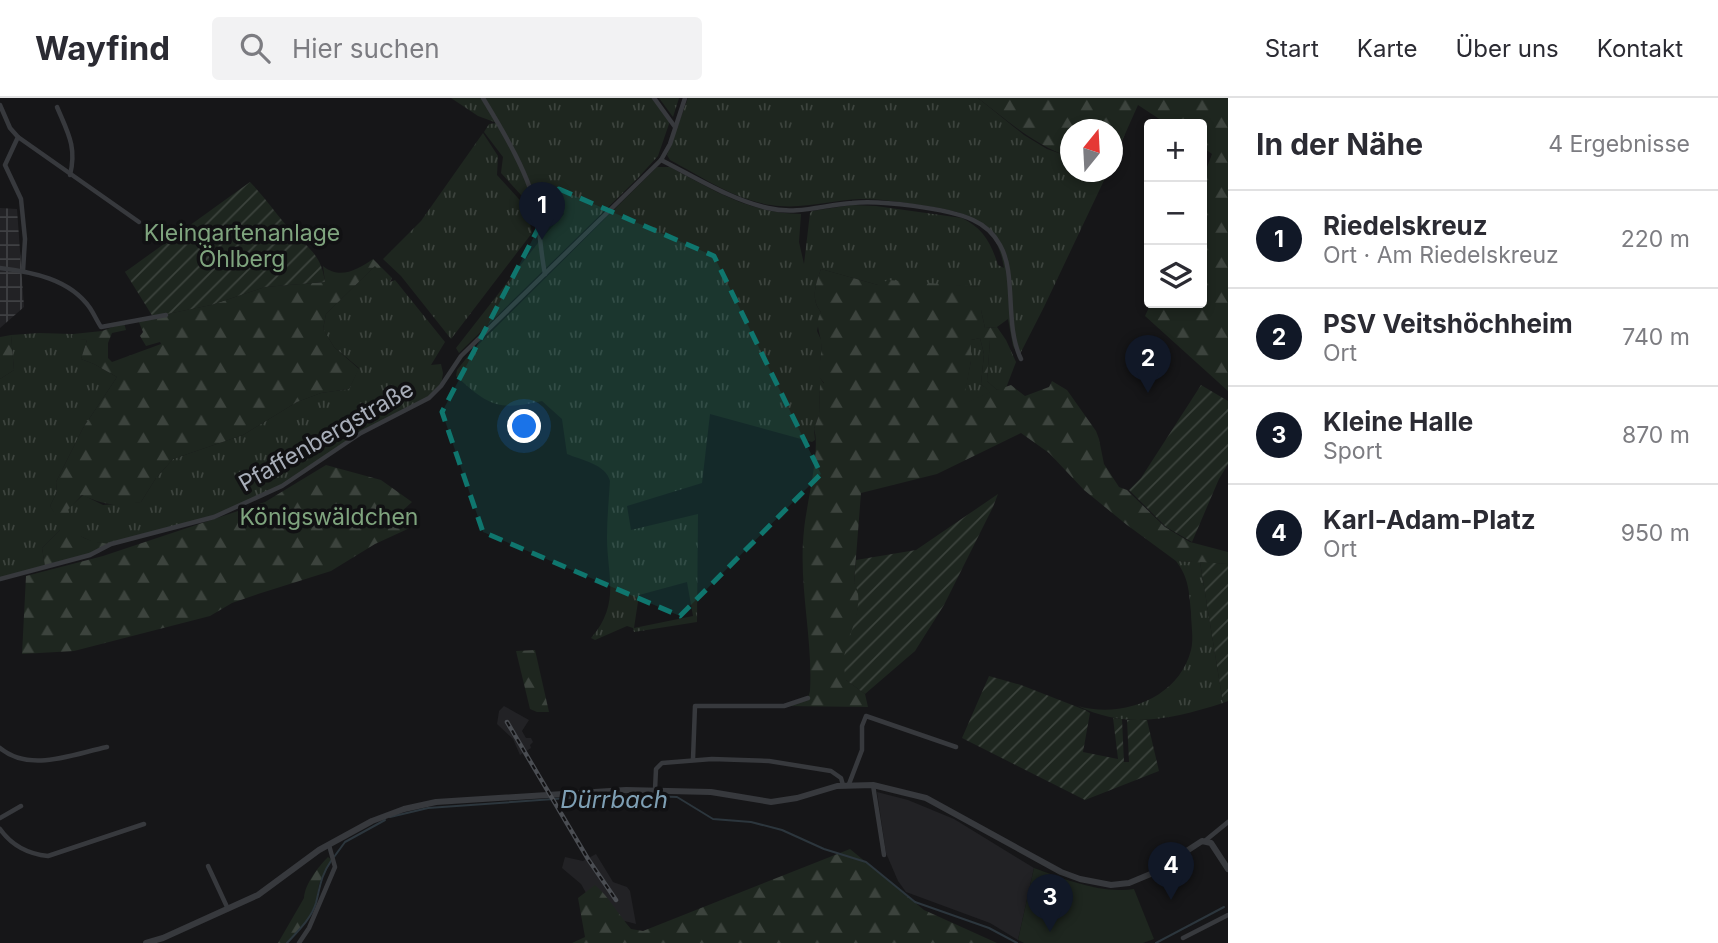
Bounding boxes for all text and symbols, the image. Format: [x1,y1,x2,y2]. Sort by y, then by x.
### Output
search box [212,17,702,80]
text: Wayfind [35,28,170,68]
icon: search [236,29,274,67]
text: Hier suchen [292,33,440,64]
text: Start [1265,34,1319,63]
text: Karte [1357,34,1417,63]
text: Über uns [1455,34,1559,63]
text: Kontakt [1597,34,1683,63]
north arrow [1060,119,1123,182]
map controls [1144,119,1207,308]
button: + [1144,119,1207,182]
text: In der Nähe [1256,126,1423,162]
text: 4 Ergebnisse [1548,130,1690,158]
pin: 1 [519,182,565,240]
button: − [1144,182,1207,245]
text: Riedelskreuz [1323,210,1488,241]
park label: Kleingartenanlage Öhlberg [144,219,340,273]
text: 1 [1274,225,1284,253]
text: 220 m [1621,225,1690,253]
text: Ort · Am Riedelskreuz [1323,241,1559,269]
button: layers [1144,245,1207,308]
text: PSV Veitshöchheim [1323,308,1573,339]
text: 2 [1272,323,1286,351]
text: 740 m [1622,323,1690,351]
pin: 2 [1125,335,1171,393]
text: Ort [1323,339,1357,367]
street label: Pfaffenbergstraße [234,375,418,497]
text: Kleine Halle [1323,406,1473,437]
your location [507,409,541,443]
text: 3 [1272,421,1286,449]
text: 870 m [1622,421,1690,449]
text: Sport [1323,437,1382,465]
park label: Königswäldchen [240,503,418,531]
text: Karl-Adam-Platz [1323,504,1536,535]
text: 4 [1271,519,1287,547]
text: 950 m [1621,519,1690,547]
text: Ort [1323,535,1357,563]
water label: Dürrbach [560,785,668,814]
pin: 4 [1148,842,1194,900]
pin: 3 [1027,874,1073,932]

